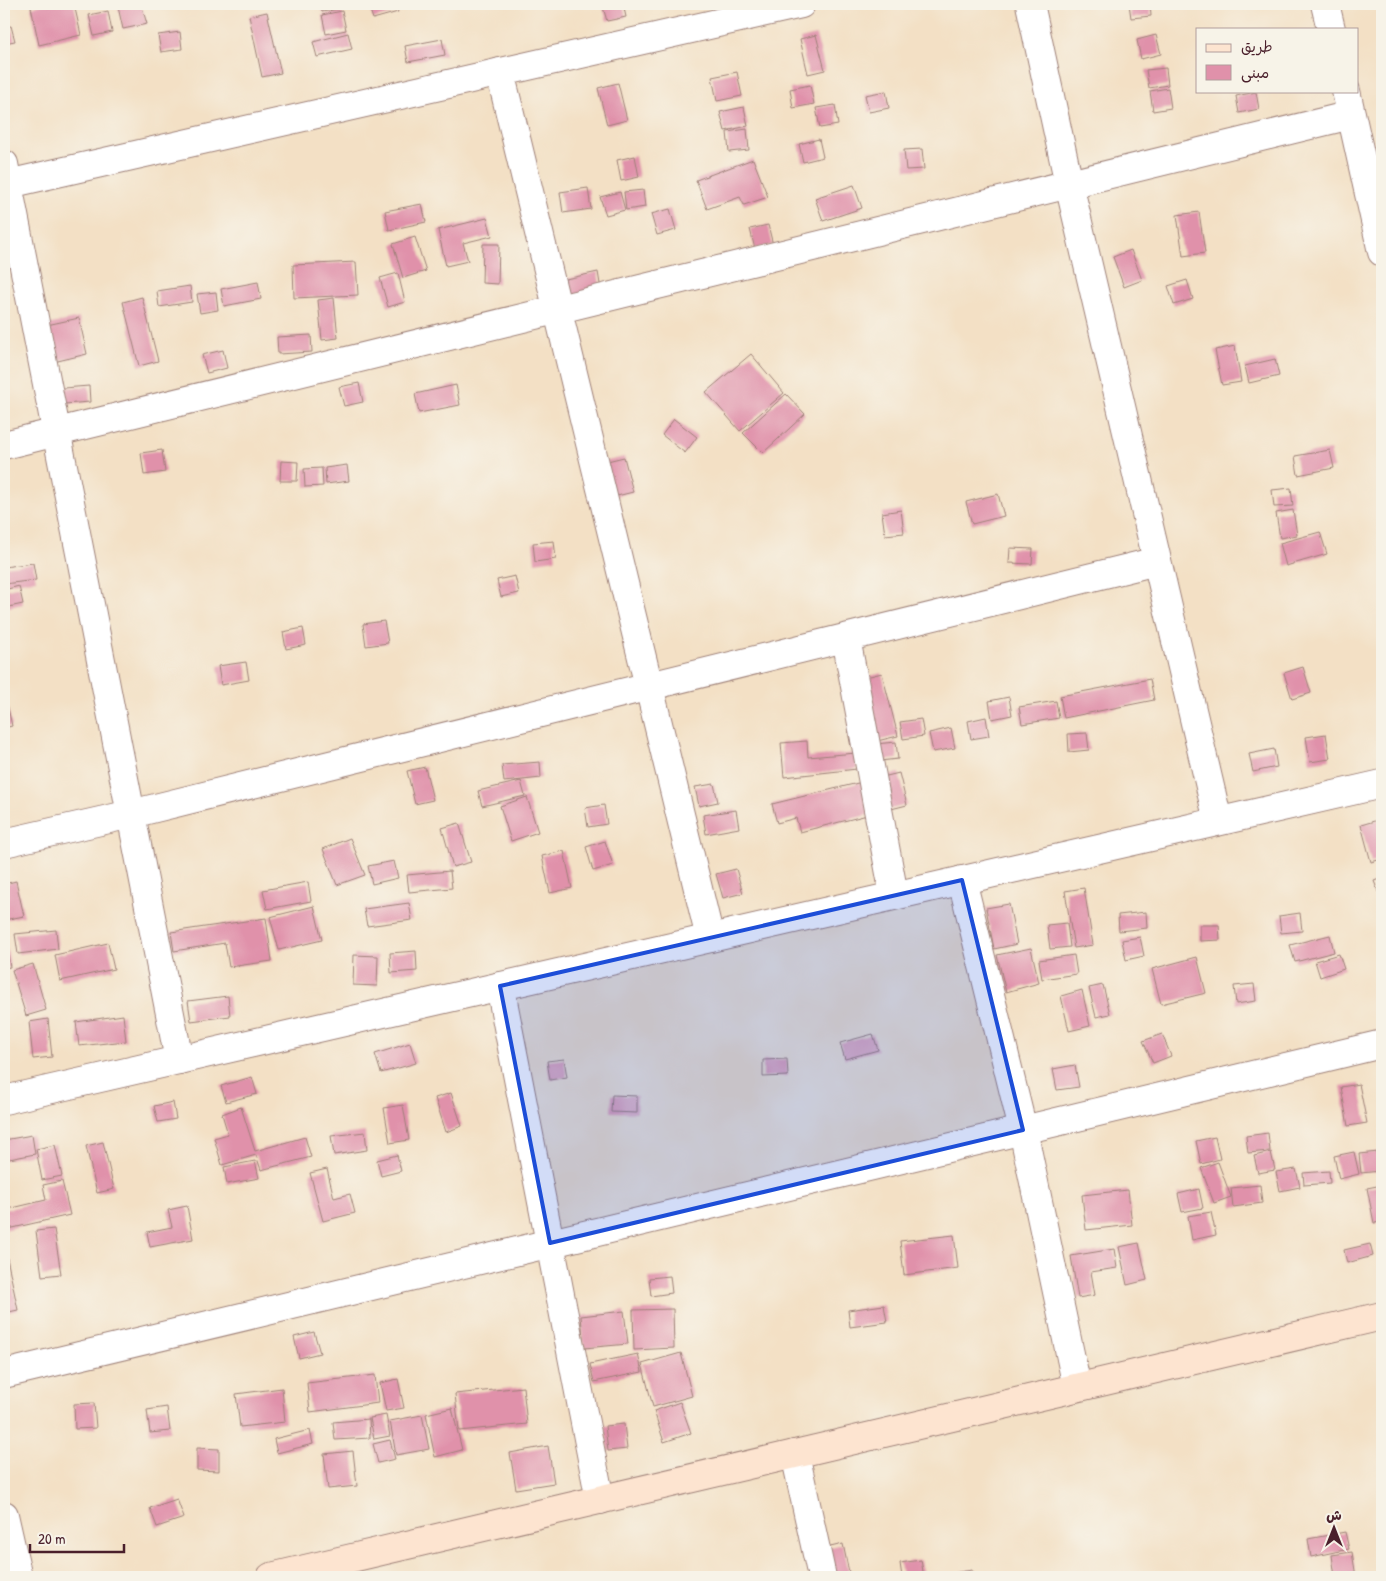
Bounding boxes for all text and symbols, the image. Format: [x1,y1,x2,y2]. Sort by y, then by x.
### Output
legend [1196,28,1358,92]
text: طريق [1241,36,1273,57]
text: مبنى [1241,62,1269,83]
north arrow [1308,1504,1358,1554]
text: ش [1326,1505,1342,1524]
scale bar [30,1521,124,1553]
text: 20 m [38,1528,65,1549]

